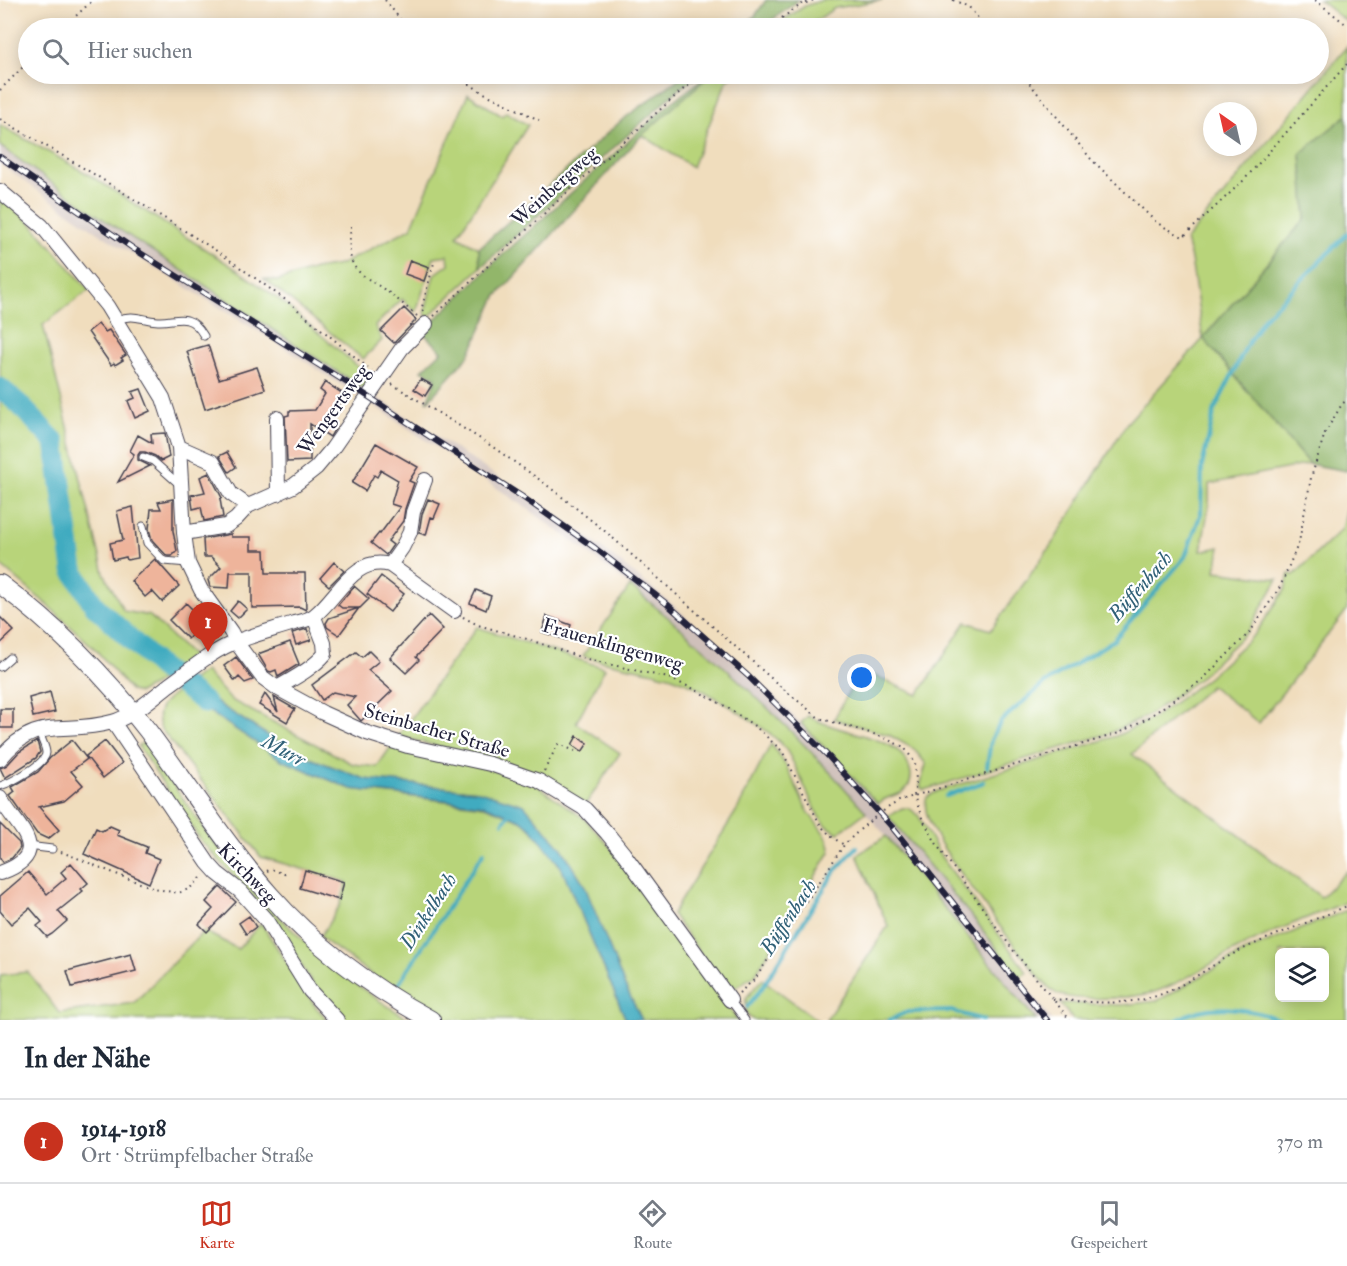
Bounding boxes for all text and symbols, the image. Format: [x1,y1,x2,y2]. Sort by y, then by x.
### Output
search box [18,18,1329,84]
icon: search [39,35,72,68]
text: Hier suchen [87,37,193,65]
north arrow [1203,102,1257,156]
street label: Weinbergweg [505,140,604,233]
street label: Wengertsweg [291,358,376,461]
water label: Büffenbach [1102,545,1178,628]
pin: 1 [188,602,228,652]
street label: Frauenklingenweg [539,612,687,677]
your location [847,663,876,692]
street label: Steinbacher Straße [361,698,513,763]
water label: Murr [255,727,311,774]
street label: Kirchweg [212,838,284,910]
water label: Dinkelbach [393,868,463,956]
water label: Büffenbach [753,874,823,961]
map controls [1275,948,1329,1002]
button: layers [1275,948,1329,1002]
text: In der Nähe [24,1043,150,1075]
text: 1914-1918 [81,1115,166,1143]
text: 1 [40,1129,47,1154]
text: 370 m [1276,1129,1323,1154]
text: Ort · Strümpfelbacher Straße [81,1143,313,1168]
tab: Karte [199,1197,235,1253]
tab: Route [633,1197,672,1253]
tab: Gespeichert [1071,1197,1148,1253]

